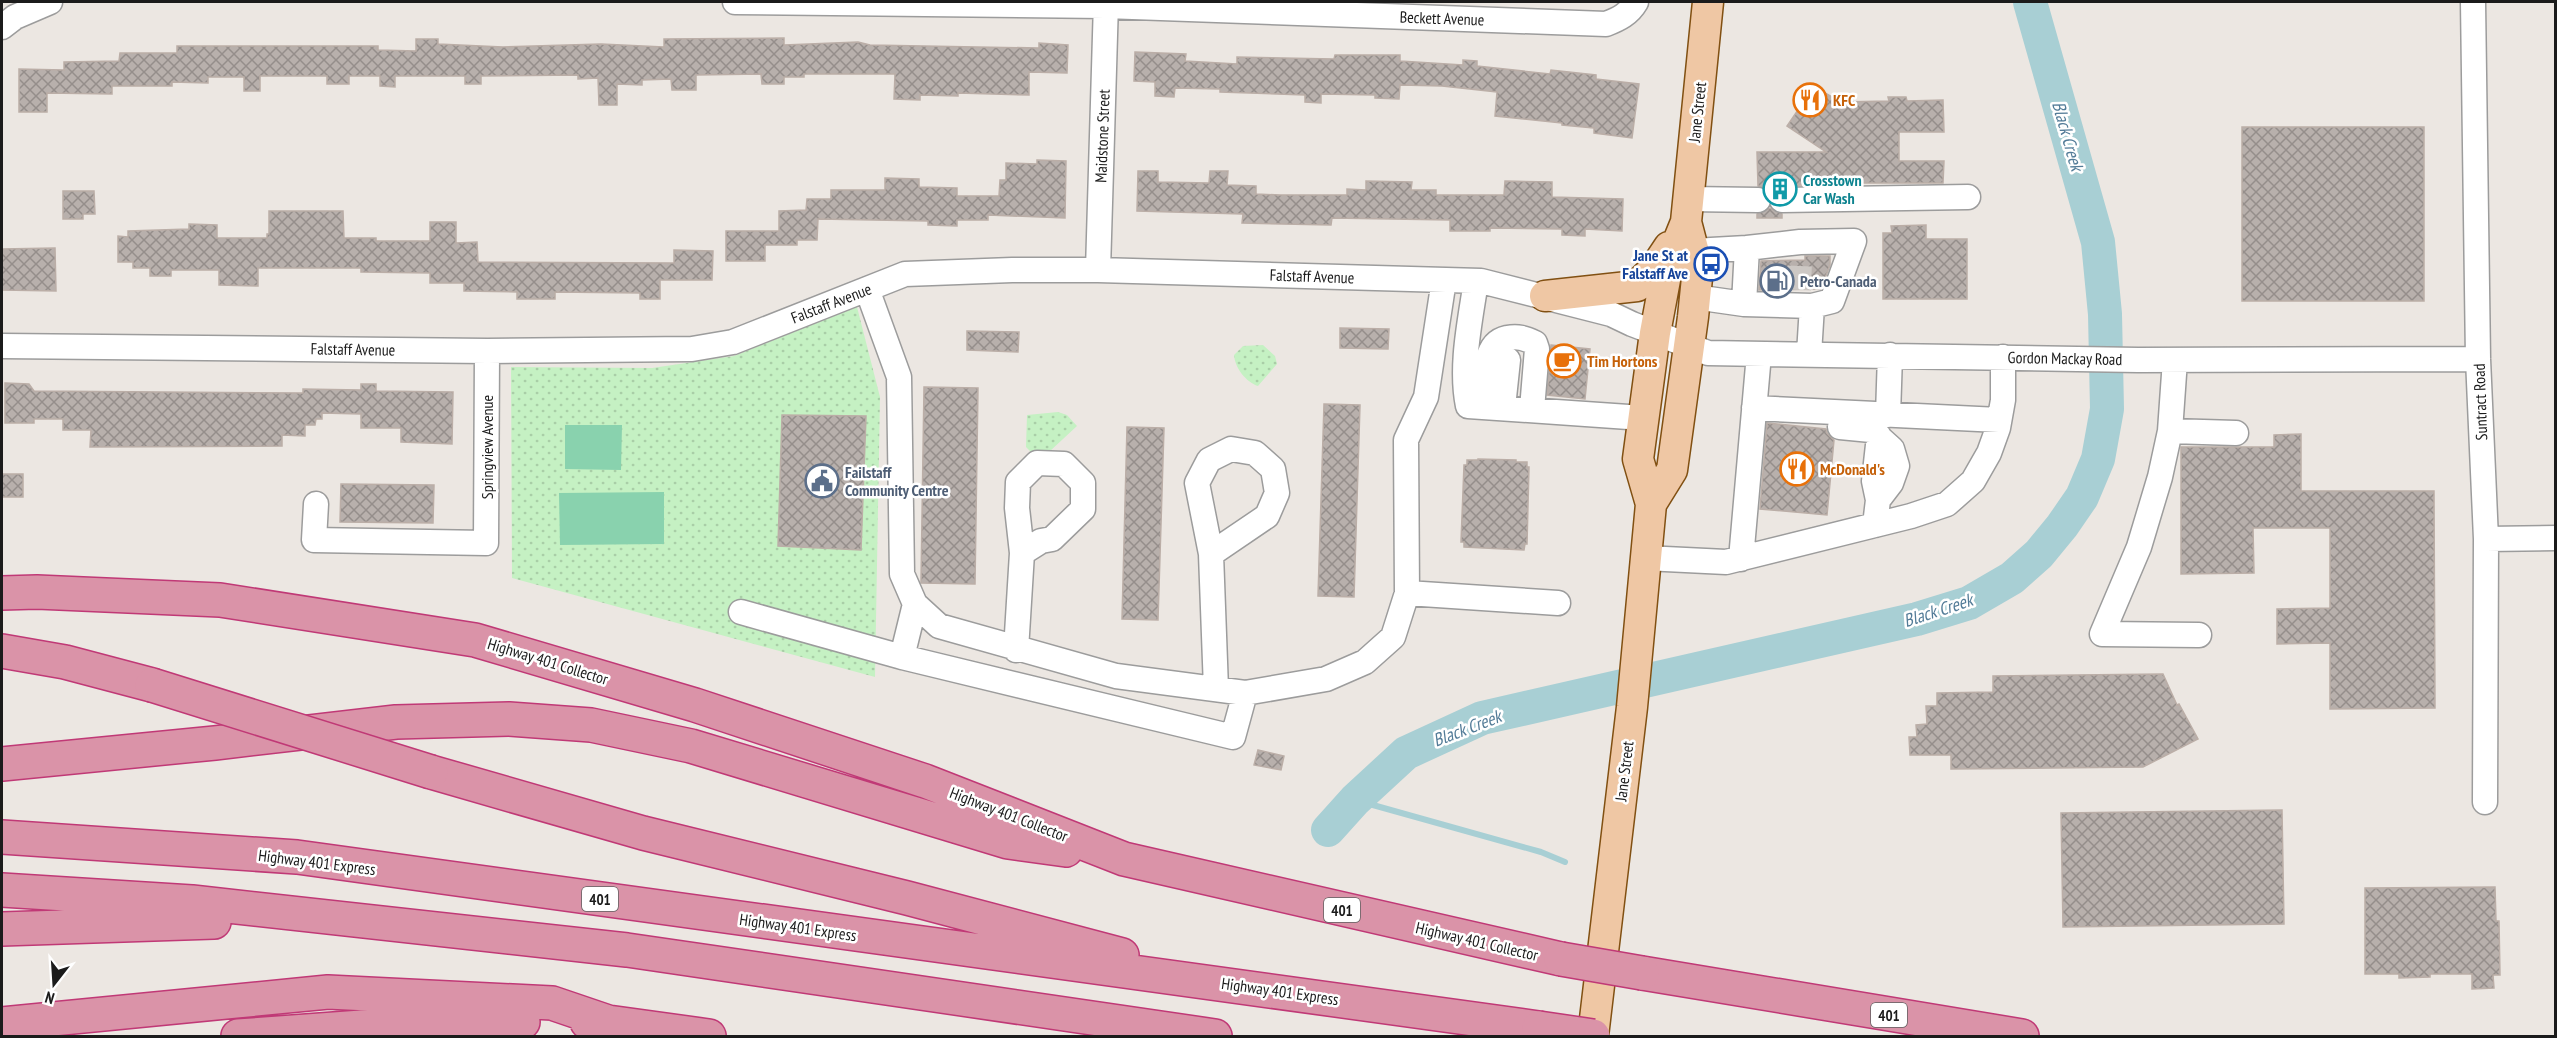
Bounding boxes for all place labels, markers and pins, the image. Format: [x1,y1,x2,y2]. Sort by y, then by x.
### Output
restaurant icon: KFC [1792,82,1828,118]
place label: KFC [1833,90,1856,110]
place label: Crosstown Car Wash [1803,170,1862,208]
building icon: Crosstown Car Wash [1762,171,1798,207]
place label: Jane St at Falstaff Ave [1622,245,1688,283]
bus stop icon: Jane St at Falstaff Ave [1693,246,1729,282]
fuel station icon: Petro-Canada [1759,263,1795,299]
place label: Petro-Canada [1800,271,1877,291]
cafe icon: Tim Hortons [1546,343,1582,379]
place label: Tim Hortons [1587,351,1658,371]
restaurant icon: McDonald's [1779,451,1815,487]
place label: McDonald's [1820,459,1885,479]
place label: Failstaff Community Centre [845,462,949,500]
public building icon: Failstaff Community Centre [804,463,840,499]

